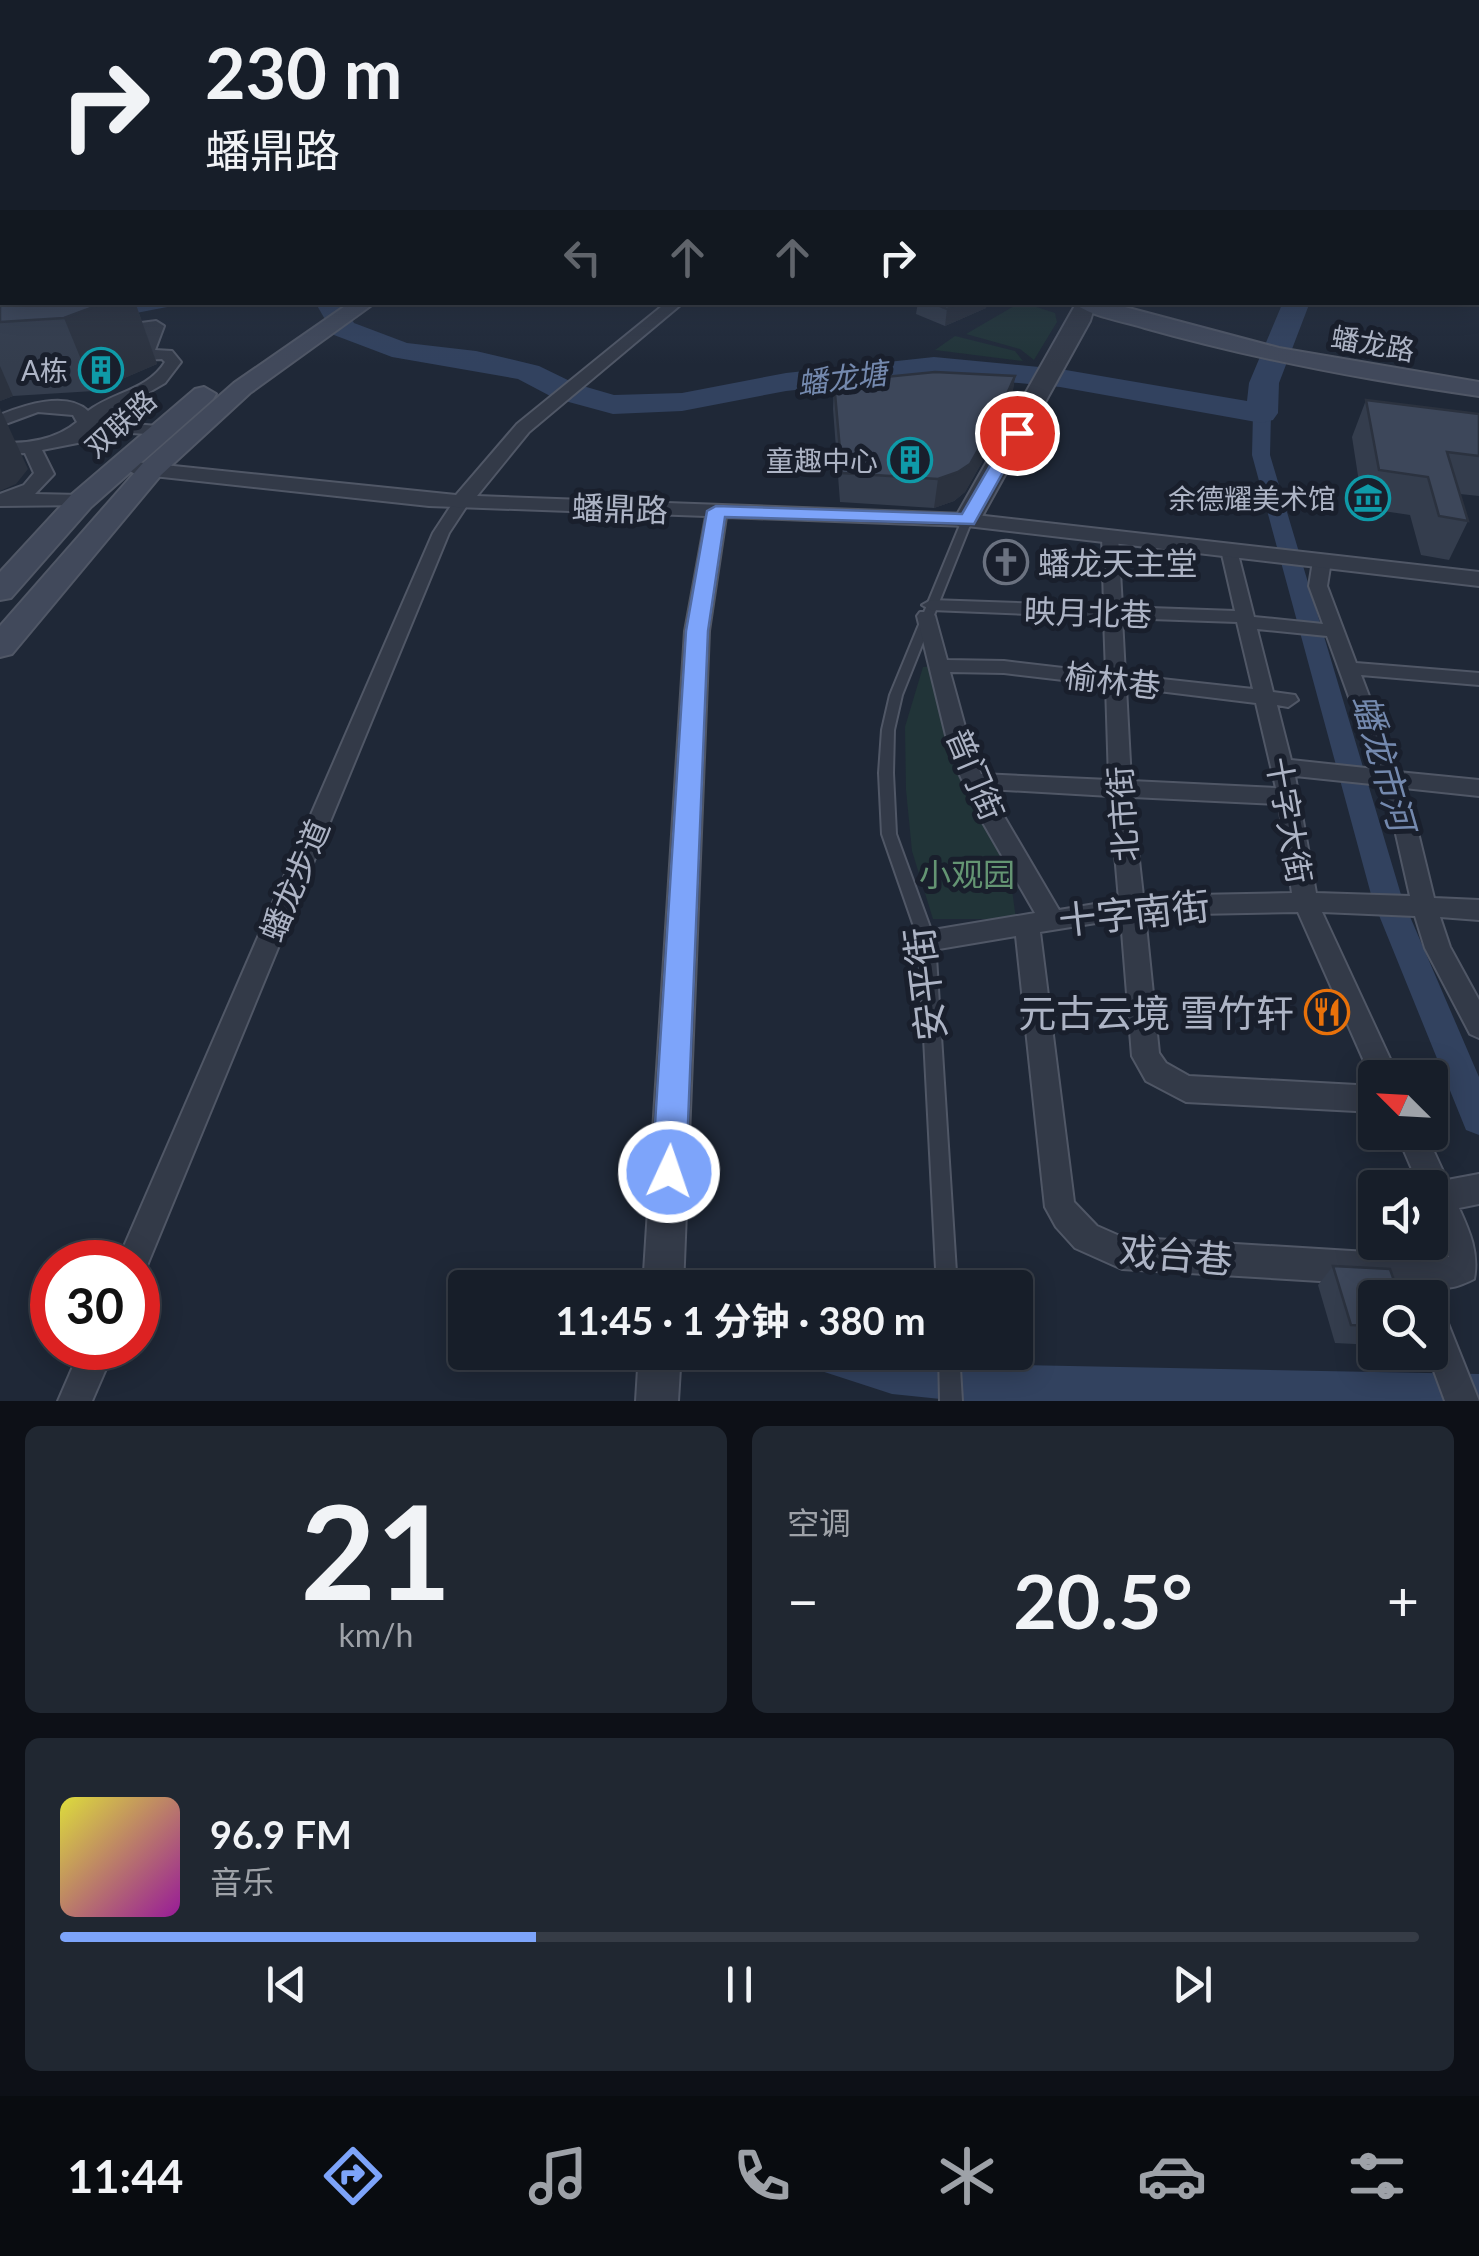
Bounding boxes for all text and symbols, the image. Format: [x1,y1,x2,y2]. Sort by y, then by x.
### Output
text: 230 m [205,30,402,114]
icon: right [40,40,170,170]
text: 蟠鼎路 [205,123,340,177]
icon: left [555,230,610,285]
icon: ahead [660,230,715,285]
icon: ahead [765,230,820,285]
icon: right [870,230,925,285]
street label: 蟠龙路 [1329,319,1417,367]
building icon: A栋 [78,347,124,393]
place label: A栋 [21,353,68,387]
water label: 蟠龙塘 [795,353,894,400]
street label: 双联路 [77,382,163,464]
pin [975,391,1060,476]
icon: arrive [990,406,1045,461]
building icon: 童趣中心 [887,437,933,483]
place label: 童趣中心 [766,443,878,477]
museum icon: 余德耀美术馆 [1345,475,1391,521]
place label: 余德耀美术馆 [1168,481,1336,515]
street label: 蟠鼎路 [571,487,669,529]
church icon: 蟠龙天主堂 [983,539,1029,585]
place label: 蟠龙天主堂 [1038,543,1198,582]
street label: 映月北巷 [1023,590,1153,634]
street label: 榆林巷 [1063,655,1163,705]
water label: 蟠龙市河 [1346,689,1426,841]
street label: 普门街 [939,722,1013,826]
street label: 十字大街 [1260,754,1320,886]
street label: 北市街 [1099,765,1145,863]
street label: 蟠龙步道 [251,813,337,947]
park label: 小观园 [919,854,1015,893]
street label: 十字南街 [1056,881,1212,943]
street label: 安平街 [894,925,954,1043]
place label: 元古云境 雪竹轩 [1018,989,1294,1035]
restaurant icon: 元古云境 雪竹轩 [1304,989,1350,1035]
north arrow [1358,1060,1448,1150]
map controls [1358,1060,1448,1370]
position arrow [617,1120,721,1224]
button: sound [1358,1170,1448,1260]
street label: 戏台巷 [1117,1226,1235,1282]
speed limit sign: 30 [30,1240,160,1370]
button: search [1358,1280,1448,1370]
text: 11:45 · 1 分钟 · 380 m [555,1297,926,1343]
text: 21 [301,1472,451,1628]
text: 空调 [787,1503,851,1542]
text: 20.5° [1013,1555,1193,1645]
text: − [787,1567,819,1633]
text: + [1387,1567,1419,1633]
text: km/h [339,1615,413,1654]
text: 96.9 FM [210,1811,352,1857]
text: 音乐 [210,1862,274,1901]
icon: previous [259,1957,314,2012]
icon: pause [712,1957,767,2012]
icon: next [1165,1957,1220,2012]
icon: directions [318,2141,388,2211]
icon: music [523,2141,593,2211]
icon: phone [727,2141,797,2211]
icon: climate [932,2141,1002,2211]
icon: car [1137,2141,1207,2211]
icon: filters [1342,2141,1412,2211]
text: 11:44 [67,2149,183,2203]

